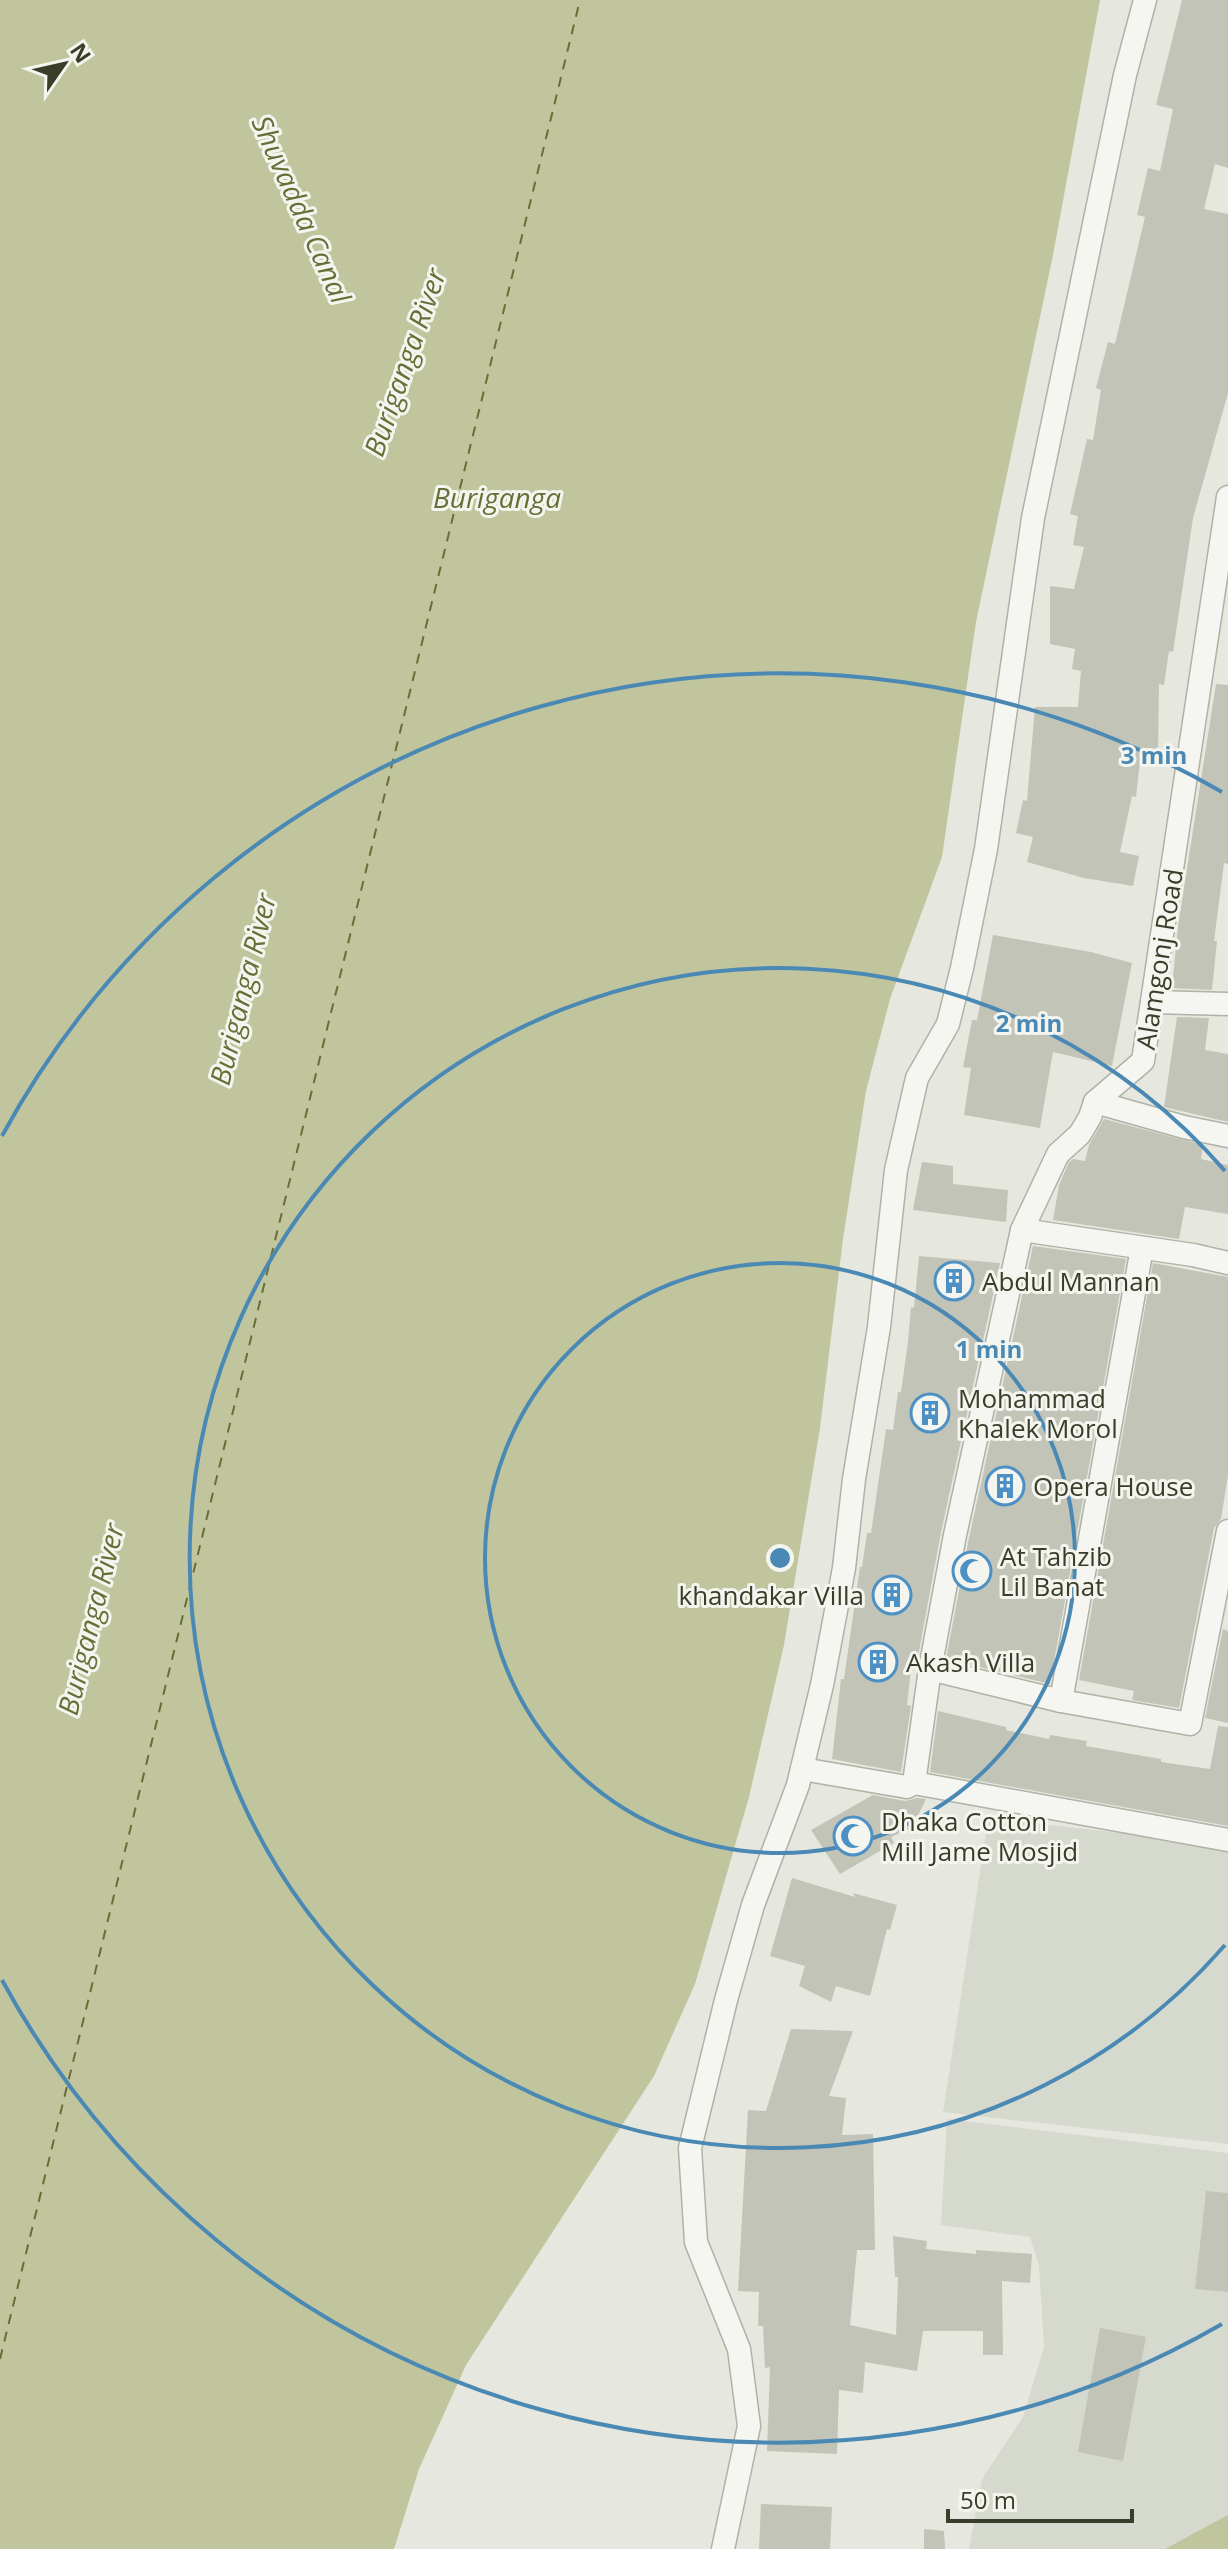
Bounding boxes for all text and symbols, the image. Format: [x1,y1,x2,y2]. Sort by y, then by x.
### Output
north arrow [24,24,104,104]
text: N [64,36,99,68]
water label: Shuvadda Canal [244,109,361,310]
water label: Buriganga River [354,262,454,461]
water label: Buriganga [433,478,561,516]
text: 3 min [1121,738,1187,771]
street label: Alamgonj Road [1127,866,1191,1052]
water label: Buriganga River [200,888,284,1089]
text: 2 min [996,1006,1062,1039]
building icon: Abdul Mannan [933,1260,975,1302]
place label: Abdul Mannan [982,1263,1160,1299]
text: 1 min [956,1332,1022,1365]
place label: Mohammad Khalek Morol [958,1380,1118,1446]
building icon: Mohammad Khalek Morol [909,1392,951,1434]
building icon: Opera House [984,1465,1026,1507]
place label: Opera House [1033,1468,1193,1504]
water label: Buriganga River [48,1518,132,1719]
place label: At Tahzib Lil Banat [1000,1538,1112,1604]
centre of rings [766,1544,794,1572]
mosque icon: At Tahzib Lil Banat [951,1550,993,1592]
building icon: khandakar Villa [871,1574,913,1616]
place label: khandakar Villa [679,1577,864,1613]
building icon: Akash Villa [857,1641,899,1683]
place label: Akash Villa [906,1644,1035,1680]
place label: Dhaka Cotton Mill Jame Mosjid [881,1803,1078,1869]
mosque icon: Dhaka Cotton Mill Jame Mosjid [832,1815,874,1857]
scale bar [948,2473,1132,2523]
text: 50 m [960,2483,1016,2516]

